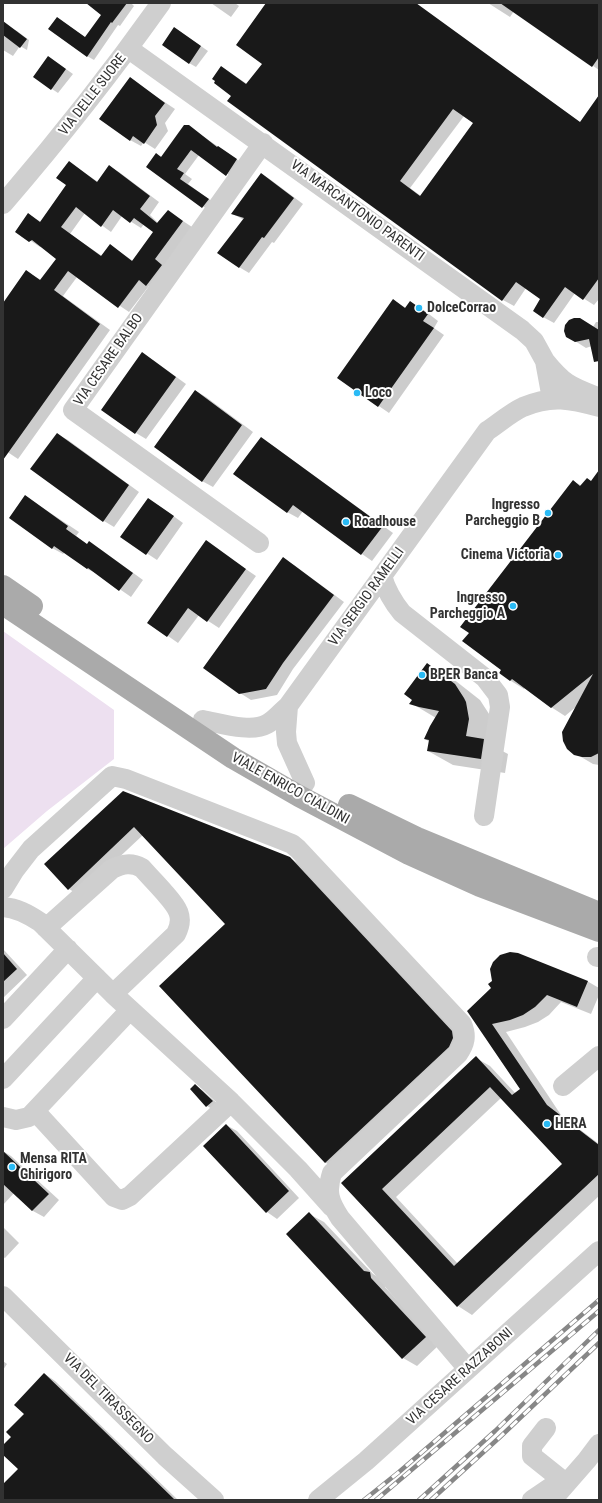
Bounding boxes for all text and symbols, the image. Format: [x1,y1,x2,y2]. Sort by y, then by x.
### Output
street label: VIA DELLE SUORE [56,51,130,139]
street label: VIA MARCANTONIO PARENTI [287,157,427,265]
place label: DolceCorrao [427,300,496,316]
marker: DolceCorrao [414,303,424,313]
street label: VIA CESARE BALBO [71,311,147,409]
place label: Loco [365,385,392,401]
marker: Loco [352,388,362,398]
place label: Ingresso Parcheggio B [465,497,540,530]
marker: Ingresso Parcheggio B [543,508,553,518]
place label: Roadhouse [354,514,416,530]
marker: Roadhouse [341,517,351,527]
street label: VIA SERGIO RAMELLI [326,544,408,650]
place label: Cinema Victoria [461,547,550,563]
marker: Cinema Victoria [553,550,563,560]
place label: Ingresso Parcheggio A [430,590,505,622]
marker: Ingresso Parcheggio A [508,601,518,611]
place label: BPER Banca [430,667,498,683]
marker: BPER Banca [417,670,427,680]
street label: VIALE ENRICO CIALDINI [228,750,352,828]
place label: HERA [555,1116,587,1132]
marker: HERA [542,1119,552,1129]
place label: Mensa RITA Ghirigoro [20,1151,87,1184]
marker: Mensa RITA Ghirigoro [7,1162,17,1172]
street label: VIA CESARE RAZZABONI [403,1325,517,1429]
street label: VIA DEL TIRASSEGNO [59,1350,157,1448]

